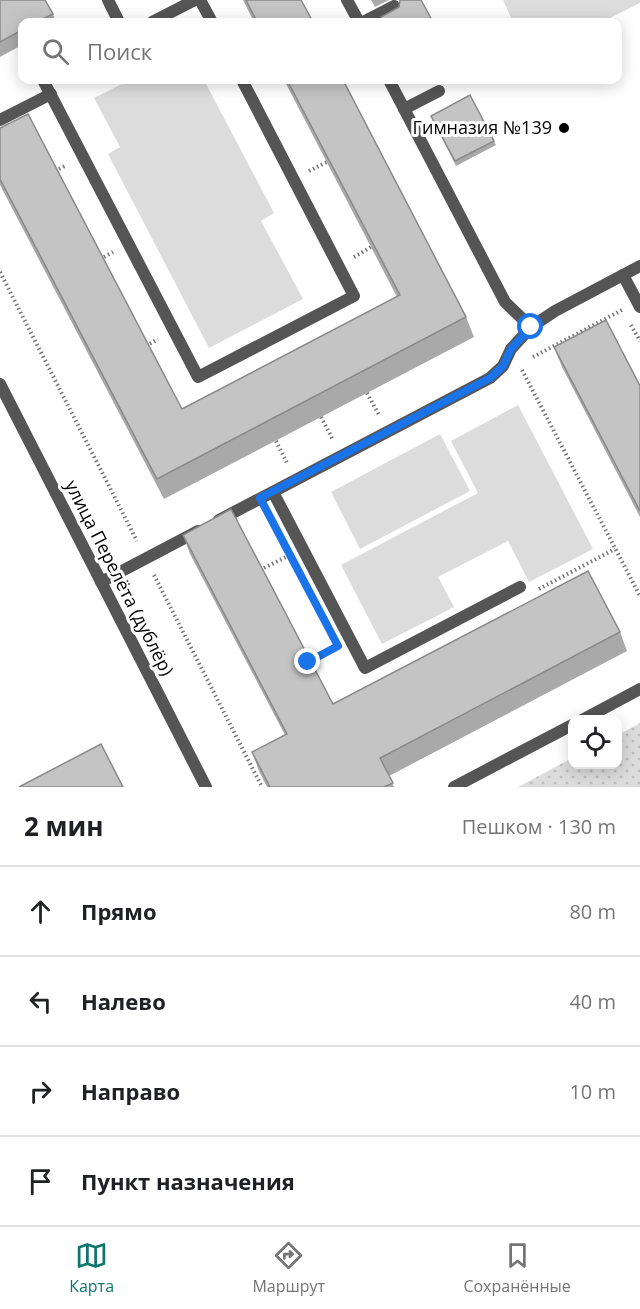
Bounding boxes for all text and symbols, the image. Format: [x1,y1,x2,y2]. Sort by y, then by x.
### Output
search box [18,18,622,84]
icon: search [39,35,72,68]
text: Поиск [87,36,152,66]
place label: Гимназия №139 [413,115,552,139]
marker: Гимназия №139 [557,121,571,135]
route start [517,313,543,339]
street label: улица Перелёта (дублёр) [60,476,180,680]
route end [294,648,320,674]
map controls [568,715,622,769]
button: locate [568,715,622,769]
text: 2 мин [24,808,104,844]
text: Пешком · 130 m [462,813,616,840]
icon: ahead [24,895,57,928]
text: Прямо [81,896,157,926]
text: 80 m [569,898,616,925]
icon: left [24,985,57,1018]
text: Налево [81,986,166,1016]
text: 40 m [569,988,616,1015]
icon: right [24,1075,57,1108]
text: Направо [81,1076,180,1106]
text: 10 m [569,1078,616,1105]
icon: arrive [24,1165,57,1198]
text: Пункт назначения [81,1166,295,1196]
tab: Карта [69,1239,114,1297]
tab: Маршрут [252,1239,325,1297]
tab: Сохранённые [463,1239,571,1297]

